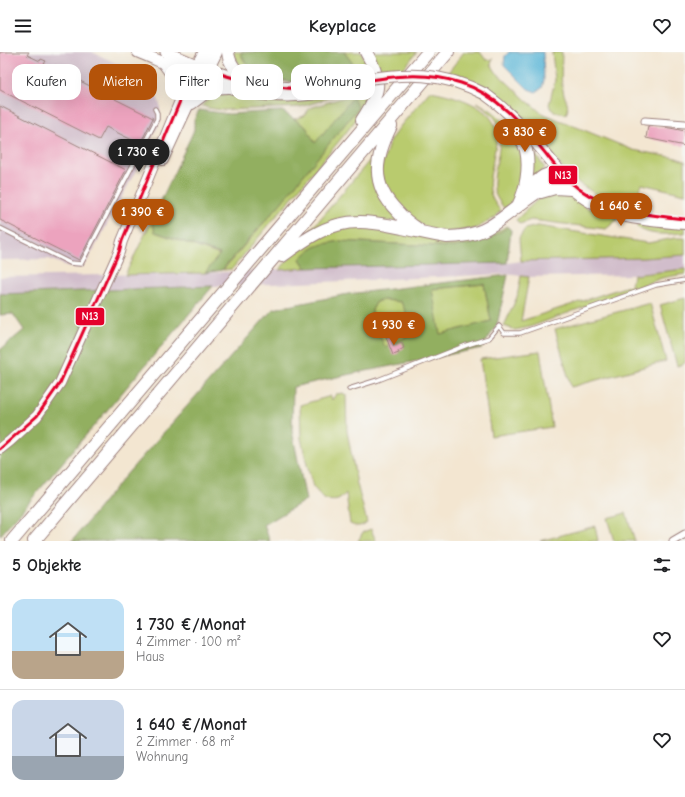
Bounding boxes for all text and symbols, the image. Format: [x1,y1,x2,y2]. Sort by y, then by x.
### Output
icon: menu [12,15,34,37]
icon: heart [651,15,673,37]
text: Keyplace [309,16,376,37]
chip: Kaufen [12,64,81,100]
chip: Mieten [89,64,157,100]
chip: Filter [165,64,223,100]
chip: Neu [231,64,283,100]
chip: Wohnung [291,64,375,100]
pin: 3 830 € [488,119,562,153]
text: 3 830 € [502,124,548,139]
pin: 1 730 € [102,139,176,173]
text: 1 730 € [117,144,161,159]
line badge: N13 [548,165,578,185]
text: N13 [555,169,571,182]
pin: 1 640 € [584,193,658,227]
text: 1 640 € [599,198,643,213]
pin: 1 390 € [106,199,180,233]
text: 1 390 € [121,204,165,219]
line badge: N13 [75,307,105,326]
text: N13 [82,310,98,323]
pin: 1 930 € [357,312,431,346]
text: 1 930 € [372,317,416,332]
icon: filters [651,554,673,576]
text: 5 Objekte [12,556,81,575]
icon: home [44,615,92,663]
text: 1 730 €/Monat [136,615,246,634]
icon: heart [651,628,673,650]
text: 4 Zimmer · 100 m² [136,634,241,649]
text: Haus [136,649,164,664]
text: 1 640 €/Monat [136,715,246,734]
icon: home [44,716,92,764]
icon: heart [651,729,673,751]
text: 2 Zimmer · 68 m² [136,734,234,749]
text: Wohnung [136,749,189,764]

